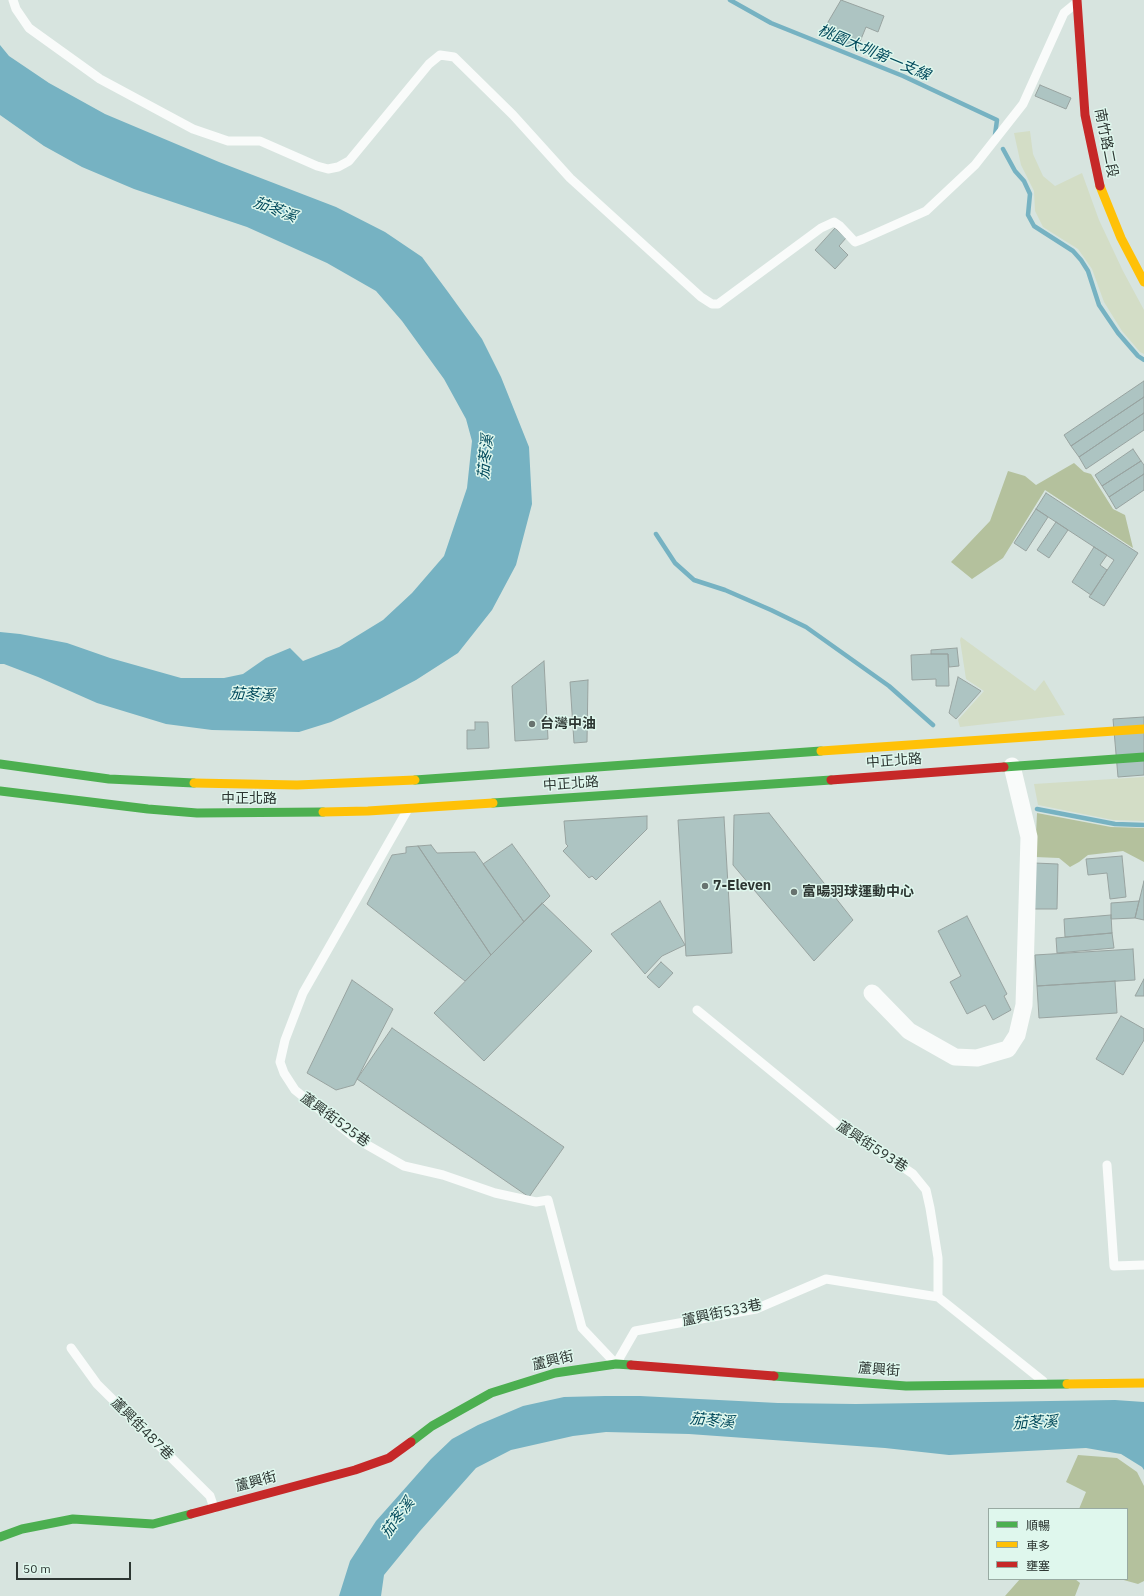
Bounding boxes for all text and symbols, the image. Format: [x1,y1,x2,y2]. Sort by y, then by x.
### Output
water label: 桃園大圳第一支線 [815,21,933,85]
street label: 南竹路二段 [1091,107,1121,179]
water label: 茄苳溪 [251,194,299,226]
water label: 茄苳溪 [475,434,497,480]
water label: 茄苳溪 [229,685,275,705]
place label: 台灣中油 [540,716,596,732]
marker: 台灣中油 [527,719,537,729]
street label: 中正北路 [865,751,923,771]
street label: 中正北路 [542,774,600,794]
street label: 中正北路 [221,791,277,807]
place label: 7-Eleven [713,878,771,894]
marker: 7-Eleven [700,881,710,891]
place label: 富暘羽球運動中心 [802,884,914,900]
marker: 富暘羽球運動中心 [789,887,799,897]
street label: 蘆興街525巷 [297,1089,373,1151]
street label: 蘆興街593巷 [833,1118,911,1176]
street label: 蘆興街533巷 [681,1296,763,1330]
street label: 蘆興街 [531,1348,575,1374]
street label: 蘆興街 [857,1360,901,1380]
street label: 蘆興街487巷 [107,1394,177,1464]
water label: 茄苳溪 [689,1410,735,1432]
water label: 茄苳溪 [1012,1413,1058,1433]
street label: 蘆興街 [234,1468,278,1496]
water label: 茄苳溪 [377,1495,419,1541]
legend [988,1508,1128,1580]
text: 順暢 [1026,1518,1050,1533]
text: 車多 [1026,1538,1050,1553]
scale bar [18,1554,133,1580]
text: 壅塞 [1026,1558,1050,1573]
text: 50 m [23,1561,51,1576]

